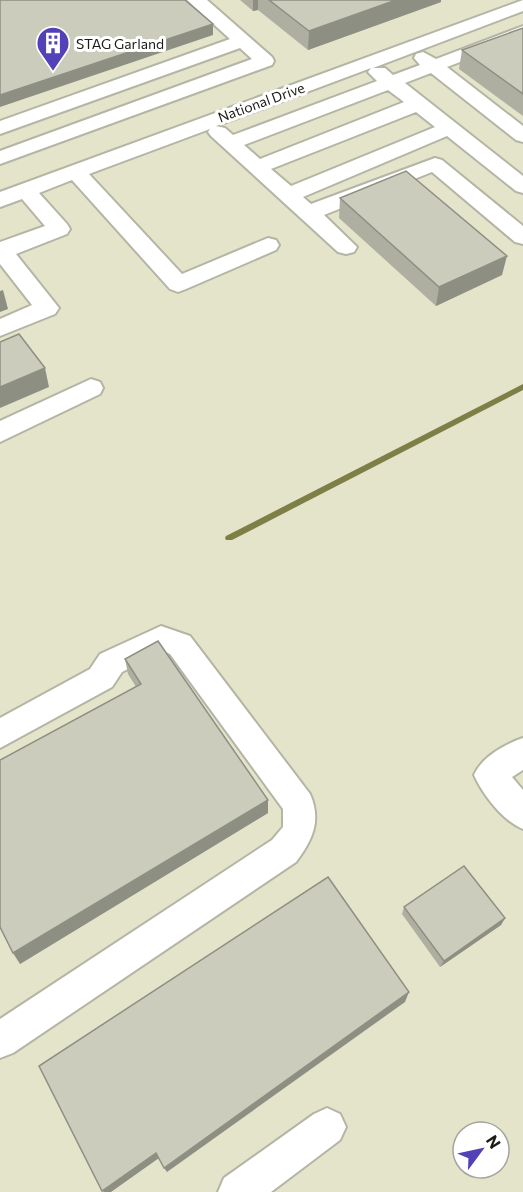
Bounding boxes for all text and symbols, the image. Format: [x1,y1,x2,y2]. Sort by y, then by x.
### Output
building icon: STAG Garland [35,25,71,72]
place label: STAG Garland [76,35,164,52]
street label: National Drive [215,78,307,126]
north arrow [451,1120,511,1180]
text: N [483,1131,505,1152]

